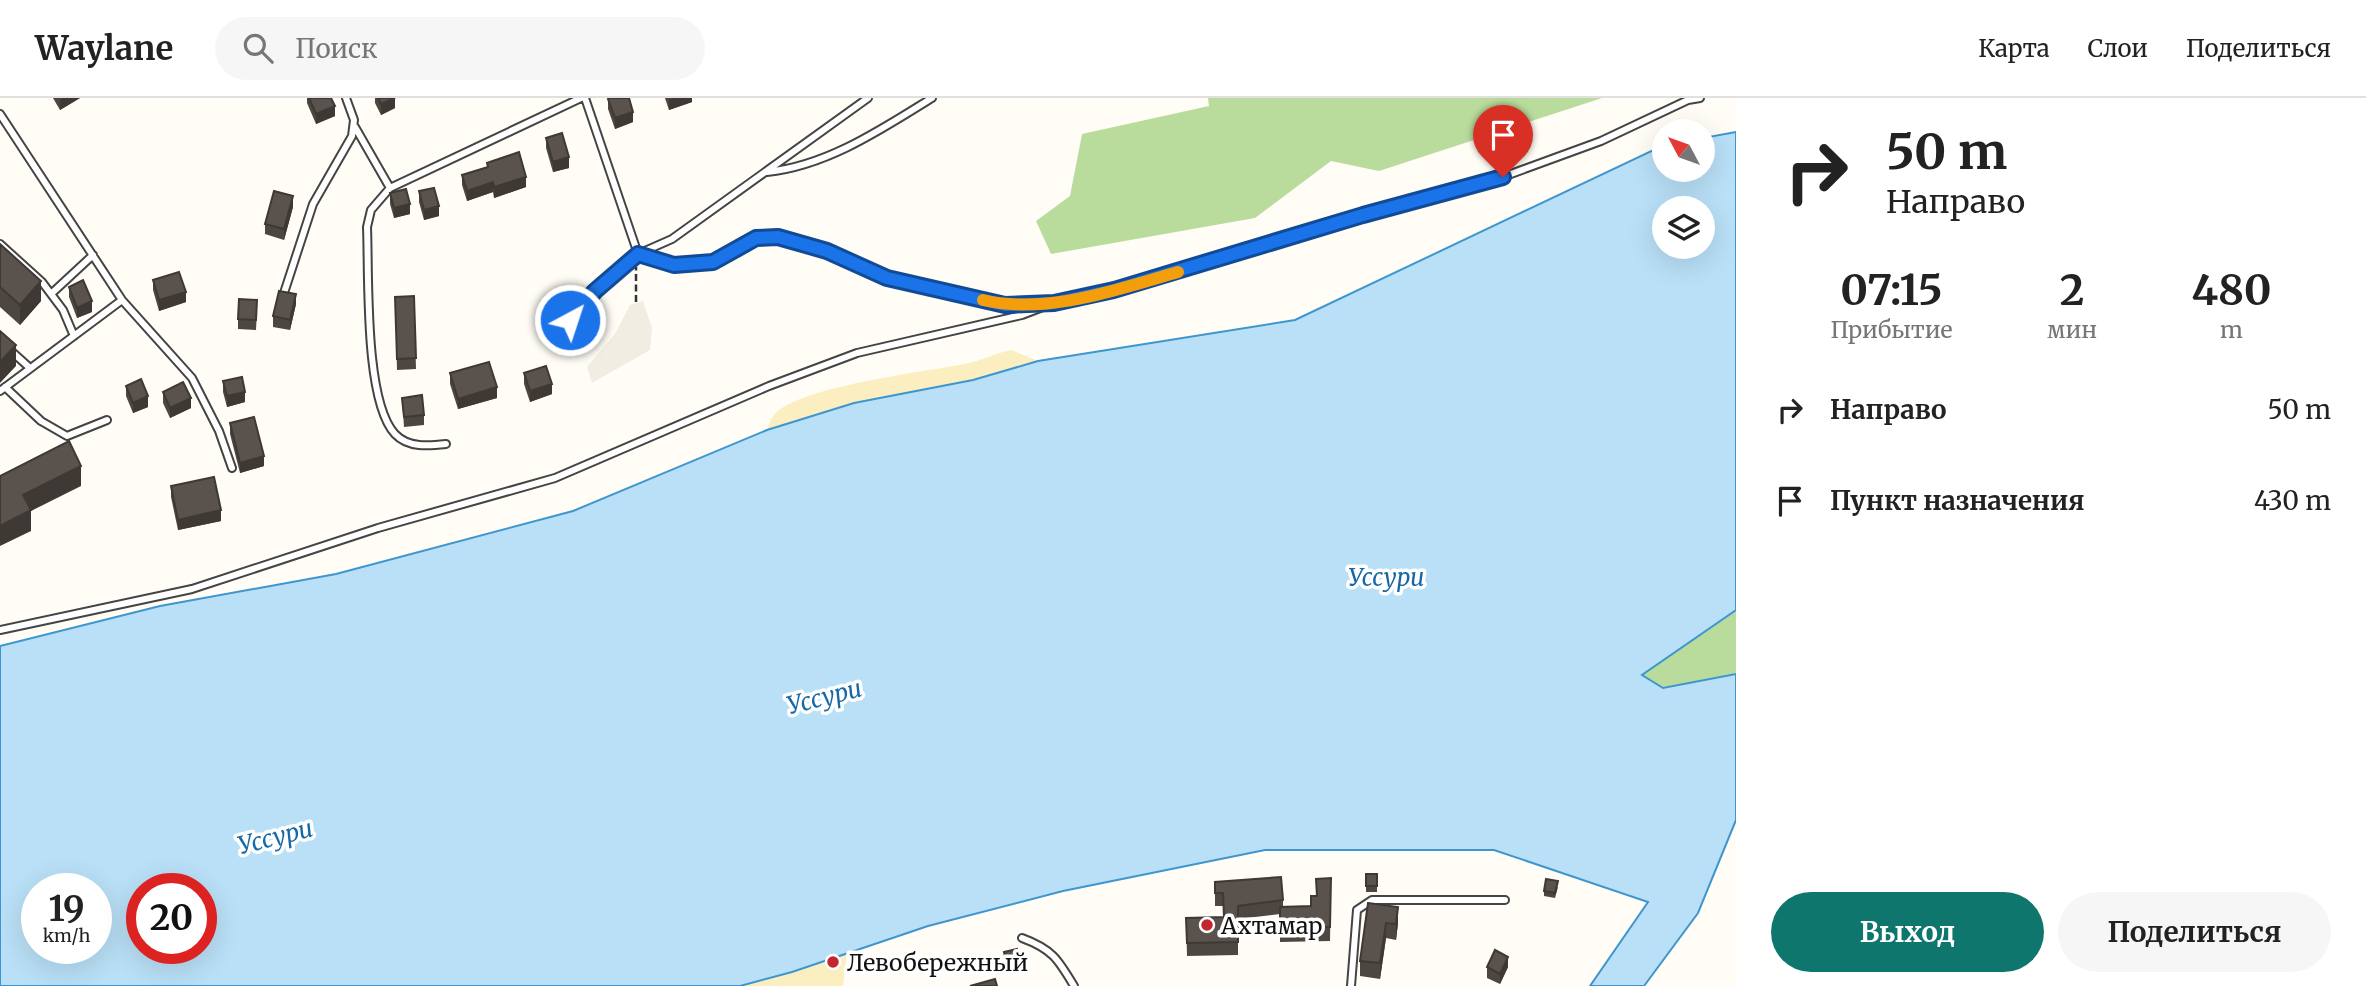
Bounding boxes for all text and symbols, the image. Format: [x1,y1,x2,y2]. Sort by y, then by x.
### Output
search box [215,17,705,80]
text: Waylane [35,28,173,69]
icon: search [239,29,277,67]
text: Поиск [295,32,378,65]
text: Карта [1978,33,2050,64]
text: Слои [2088,33,2148,64]
text: Поделиться [2186,33,2331,64]
pin [1473,105,1533,177]
icon: arrive [1484,116,1522,154]
north arrow [1652,119,1715,182]
map controls [1652,119,1715,259]
text: 50 m [1886,121,2007,182]
icon: right [1771,126,1862,217]
text: Направо [1886,182,2025,222]
button: layers [1652,196,1715,259]
text: 07:15 [1840,264,1943,316]
text: 2 [2060,264,2084,316]
text: 480 [2191,264,2272,316]
position arrow [533,283,607,357]
text: Прибытие [1830,315,1953,344]
text: мин [2047,315,2097,344]
text: m [2220,315,2243,344]
icon: right [1771,391,1809,429]
text: Направо [1830,393,1947,426]
text: 50 m [2267,393,2331,426]
icon: arrive [1771,482,1809,520]
text: Пункт назначения [1830,484,2084,517]
text: 430 m [2254,484,2331,517]
water label: Уссури [1348,562,1424,593]
water label: Уссури [783,673,865,721]
water label: Уссури [234,813,316,861]
speed limit sign: 20 [126,873,217,964]
text: 19 [48,887,85,931]
button: Выход [1771,892,2044,972]
button: Поделиться [2058,892,2331,972]
place label: Ахтамар [1220,911,1322,940]
marker: Ахтамар [1199,917,1215,933]
text: km/h [43,924,90,947]
place label: Левобережный [847,948,1028,977]
marker: Левобережный [825,954,841,970]

